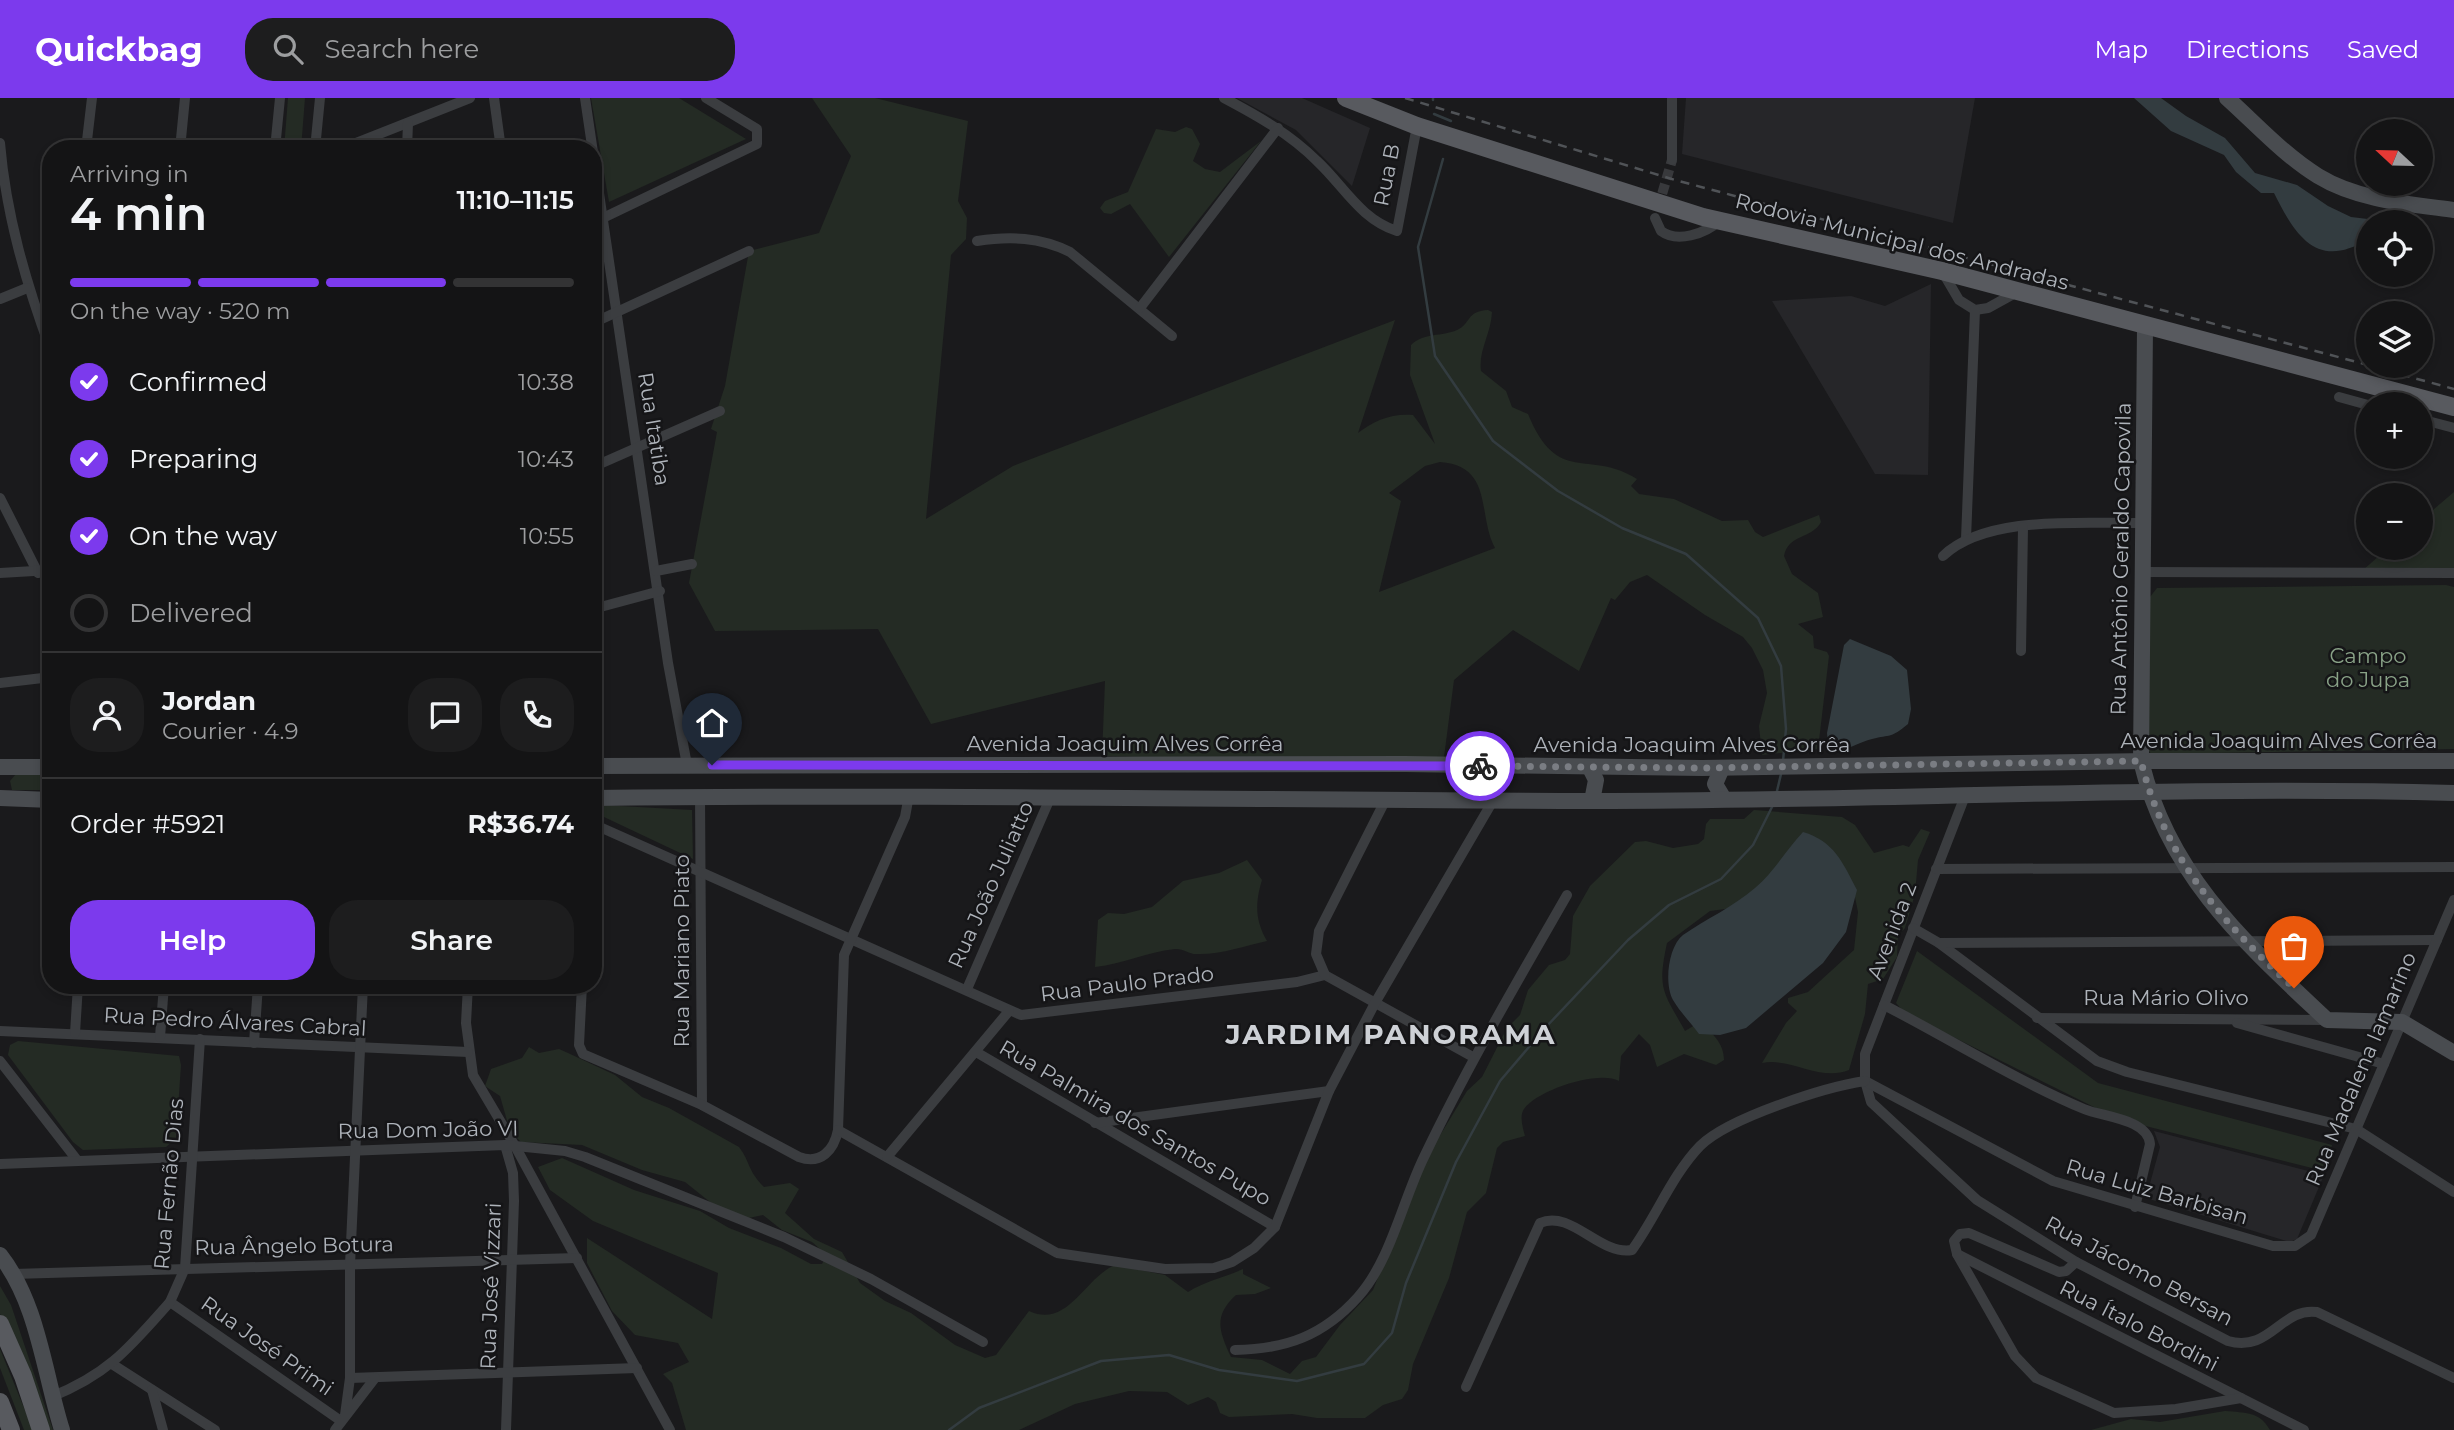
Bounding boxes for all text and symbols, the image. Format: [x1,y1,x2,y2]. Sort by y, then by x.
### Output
search box [245,18,735,81]
text: Quickbag [35,29,203,69]
icon: search [269,30,307,68]
text: Search here [325,33,479,65]
text: Map [2095,35,2148,64]
text: Directions [2186,35,2309,64]
text: Saved [2347,35,2419,64]
north arrow [2356,119,2432,196]
map controls [2356,119,2433,560]
street label: Rua B [1368,142,1405,208]
text: Arriving in [70,160,189,188]
text: 11:10–11:15 [457,184,574,216]
text: 4 min [70,185,207,242]
street label: Rodovia Municipal dos Andradas [1733,188,2071,295]
button: locate [2356,210,2433,287]
text: On the way · 520 m [70,297,290,325]
button: layers [2356,301,2433,378]
icon: check [70,363,108,401]
text: Confirmed [129,366,268,398]
text: 10:38 [518,368,574,396]
street label: Rua Itatiba [633,370,676,488]
button: + [2356,392,2433,469]
street label: Rua Antônio Geraldo Capovila [2105,402,2136,716]
icon: check [70,440,108,478]
text: Preparing [129,443,258,475]
text: 10:43 [518,445,574,473]
button: − [2356,483,2433,560]
icon: check [70,517,108,555]
text: On the way [129,520,277,552]
text: 10:55 [520,522,574,550]
text: Delivered [129,597,253,629]
park label: Campo do Jupa [2326,643,2410,692]
button: person [70,678,144,752]
button: chat [408,678,482,752]
button: phone [500,678,574,752]
text: Jordan [162,685,256,717]
pin [682,693,742,765]
icon: home [693,704,731,742]
text: Courier · 4.9 [162,717,298,745]
street label: Avenida Joaquim Alves Corrêa [2121,728,2437,753]
street label: Avenida Joaquim Alves Corrêa [967,731,1283,756]
courier [1445,731,1515,801]
street label: Avenida Joaquim Alves Corrêa [1534,732,1850,757]
icon: bike [1461,747,1499,785]
street label: Rua João Juliatto [943,798,1039,972]
text: Order #5921 [70,808,225,840]
text: R$36.74 [467,808,574,840]
street label: Rua Mariano Piato [669,854,694,1048]
street label: Avenida 2 [1862,879,1922,983]
button: Help [70,900,315,980]
button: Share [329,900,574,980]
pin [2264,916,2324,988]
icon: bag [2275,927,2313,965]
street label: Rua Madalena Iamarino [2300,948,2421,1189]
street label: Rua Paulo Prado [1039,960,1215,1007]
street label: Rua Mário Olivo [2083,985,2249,1010]
street label: Rua Pedro Álvares Cabral [103,1002,367,1041]
district label: JARDIM PANORAMA [1225,1017,1556,1051]
street label: Rua Palmira dos Santos Pupo [995,1034,1276,1211]
street label: Rua Fernão Dias [149,1097,188,1271]
street label: Rua Dom João VI [337,1115,519,1144]
street label: Rua Luiz Barbisan [2063,1154,2251,1230]
street label: Rua José Vizzari [475,1202,506,1370]
street label: Rua Jácomo Bersan [2041,1210,2238,1331]
street label: Rua Ângelo Botura [194,1231,394,1260]
street label: Rua Ítalo Bordini [2055,1275,2223,1376]
street label: Rua José Primi [196,1291,338,1400]

